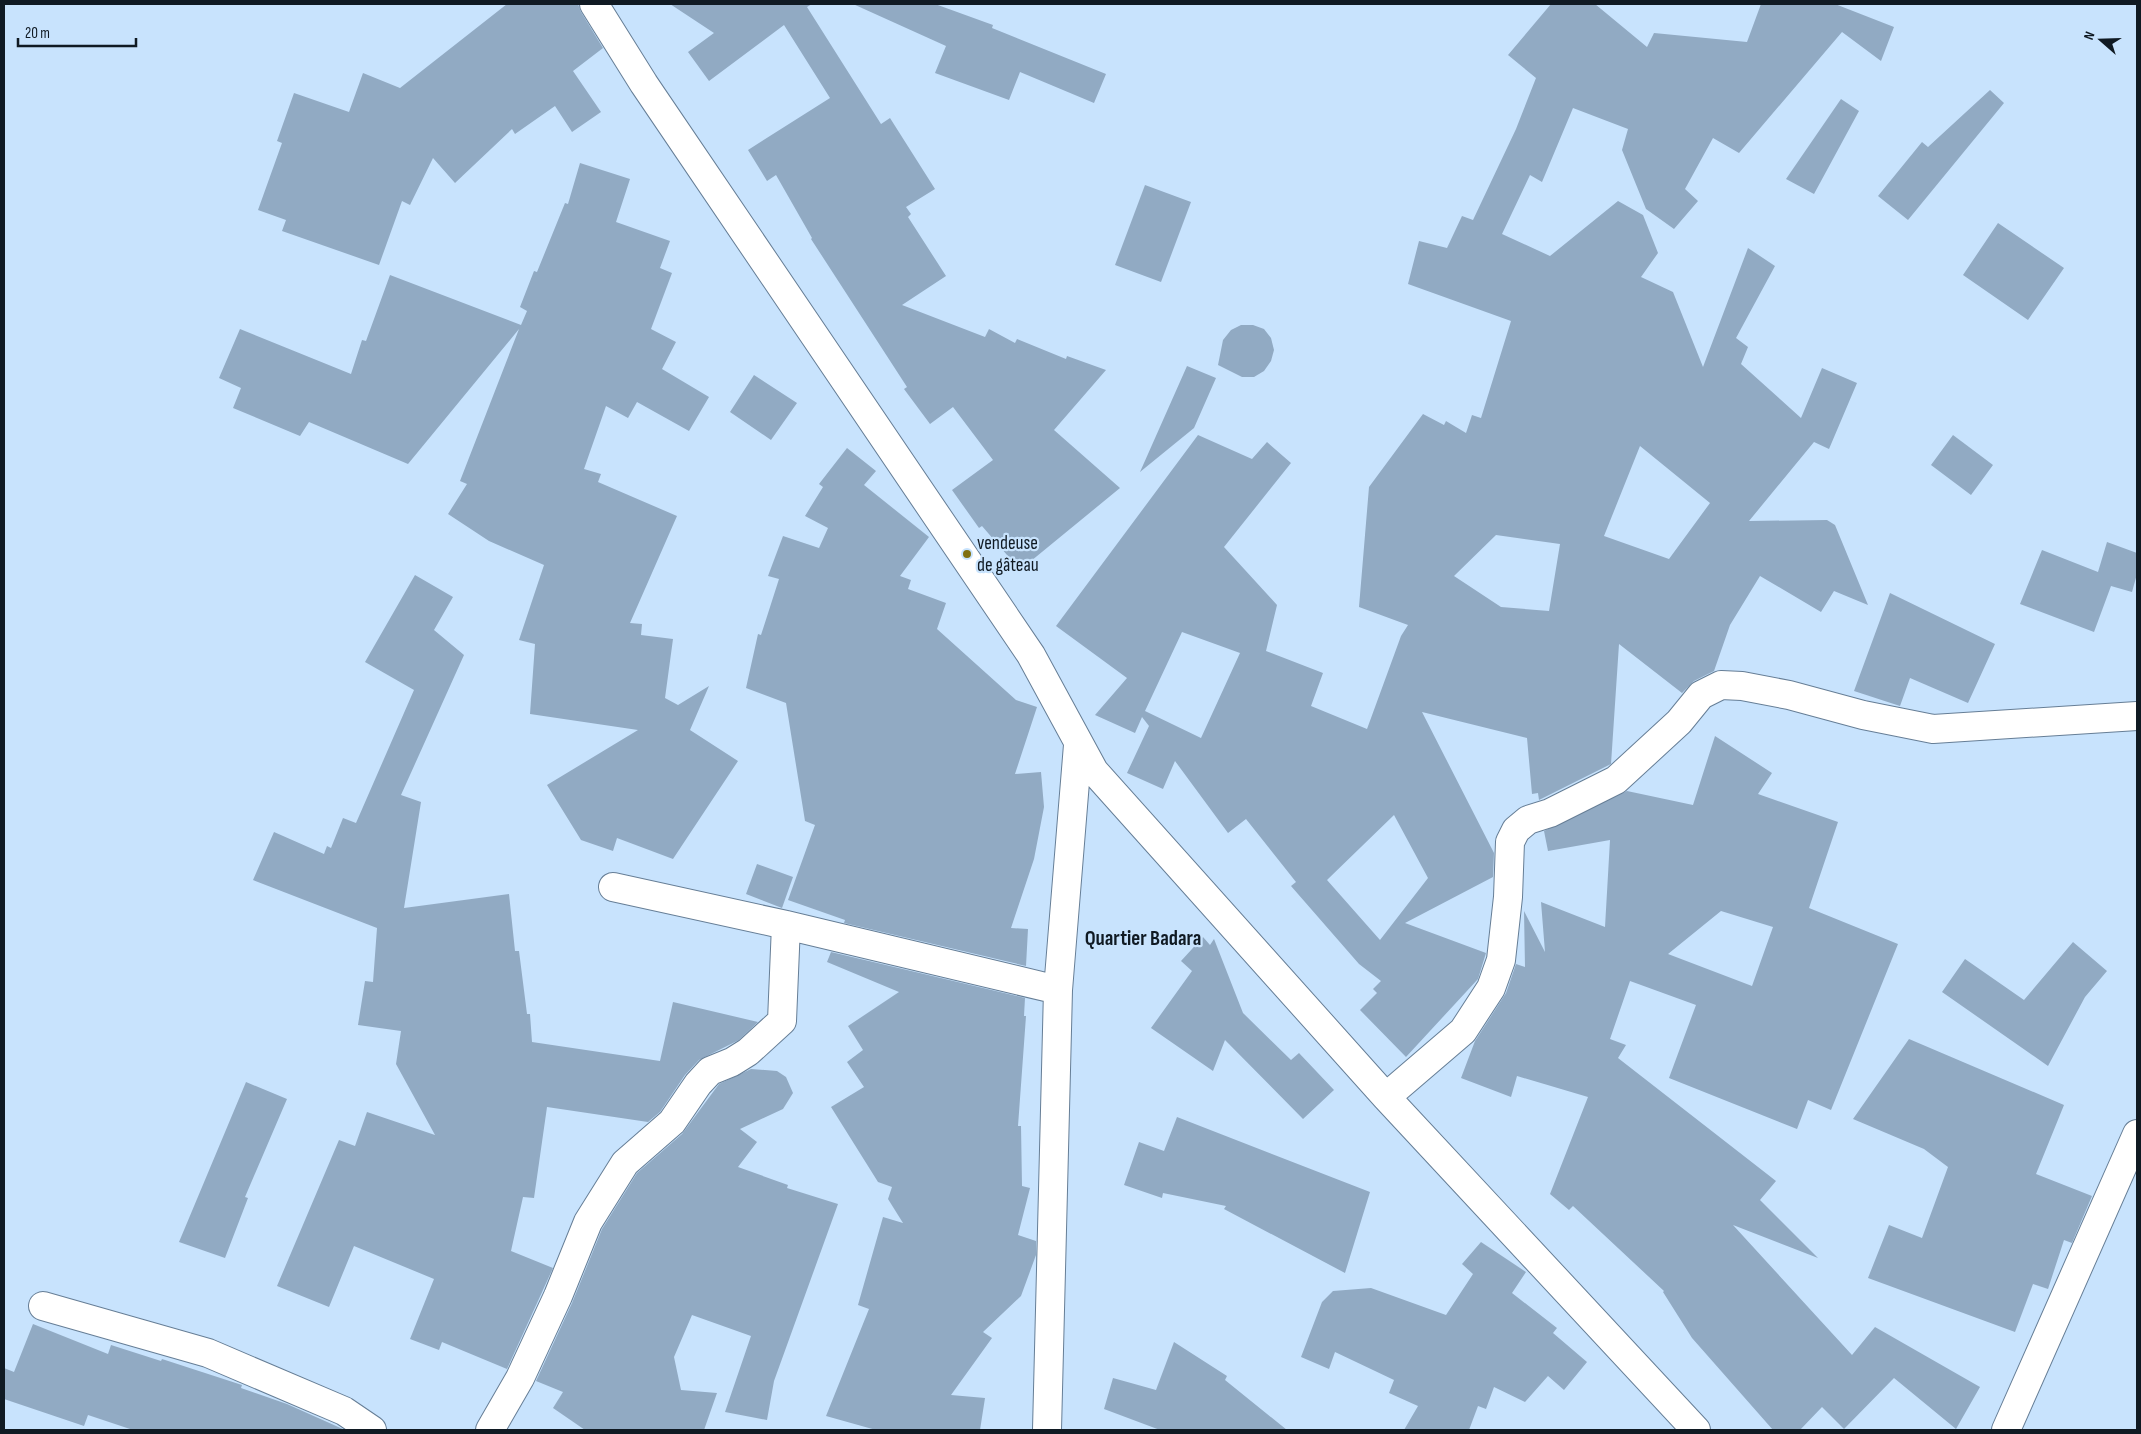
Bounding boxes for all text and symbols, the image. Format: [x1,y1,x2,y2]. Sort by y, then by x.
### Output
scale bar [18,15,135,47]
north arrow [2076,15,2126,65]
text: 20 m [25,24,50,43]
text: N [2080,29,2099,42]
place label: vendeuse de gâteau [977,532,1039,577]
marker: vendeuse de gâteau [961,548,973,560]
district label: Quartier Badara [1085,926,1201,951]

